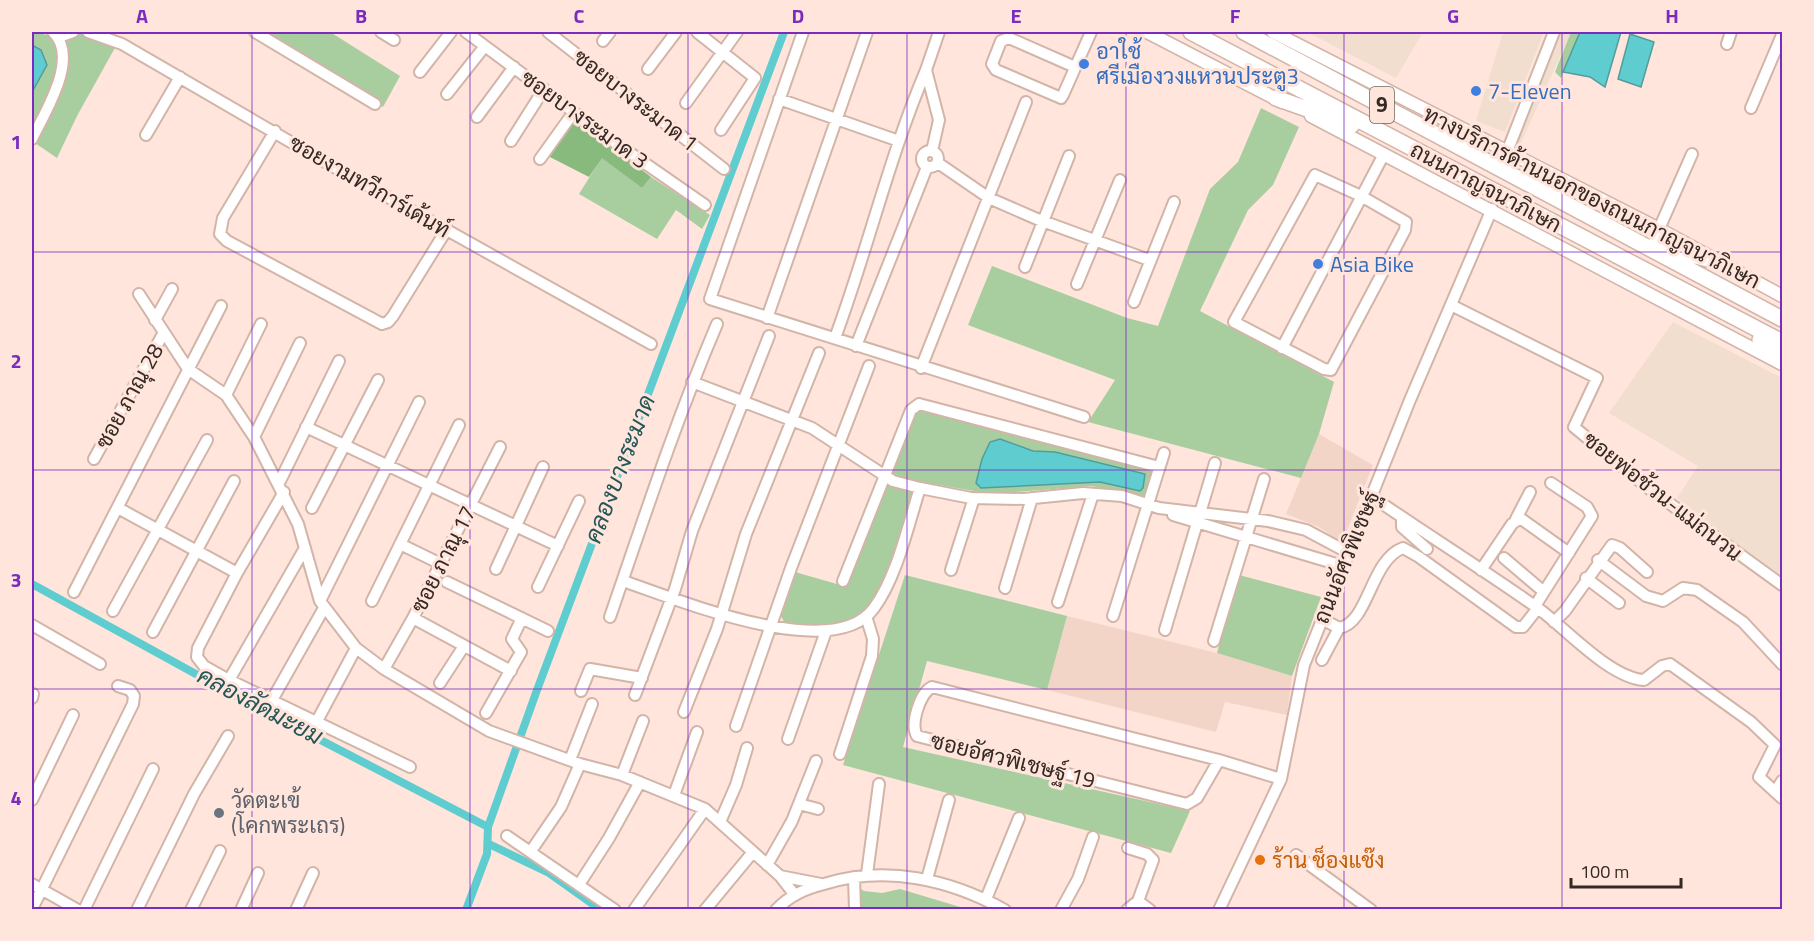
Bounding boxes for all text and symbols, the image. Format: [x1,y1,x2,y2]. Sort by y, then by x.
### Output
text: A [136,0,148,31]
text: B [355,0,367,31]
text: C [574,0,585,31]
text: D [792,0,804,31]
text: E [1010,0,1022,31]
text: F [1230,0,1241,31]
text: G [1447,0,1459,31]
text: H [1665,0,1679,31]
place label: อาใช้ ศรีเมืองวงแหวนประตู3 [1096,34,1299,93]
street label: ซอยบางระมาด 1 [566,40,706,160]
marker: อาใช้ ศรีเมืองวงแหวนประตู3 [1077,57,1091,71]
street label: ซอยบางระมาด 3 [514,61,656,177]
place label: 7-Eleven [1488,74,1571,108]
marker: 7-Eleven [1469,84,1483,98]
road number: 9 [1370,87,1394,123]
street label: ทางบริการด้านนอกของถนนกาญจนาภิเษก [1417,97,1767,297]
text: 1 [10,126,22,157]
street label: ซอยงามทวีการ์เด้นท์ [283,126,457,246]
street label: ถนนกาญจนาภิเษก [1404,133,1568,241]
place label: Asia Bike [1330,247,1414,281]
marker: Asia Bike [1311,257,1325,271]
street label: ซอย ภาณุ 28 [86,337,172,455]
text: 2 [10,345,22,376]
water label: คลองบางระมาด [574,389,664,548]
street label: ซอยพ่อช้วน-แม่ถนวน [1576,423,1750,569]
street label: ถนนอัศวพิเชษฐ์ [1304,485,1388,629]
street label: ซอย ภาณุ 17 [402,500,484,618]
text: 3 [10,564,22,595]
water label: คลองลัดมะยม [191,657,330,753]
street label: ซอยอัศวพิเชษฐ์ 19 [927,723,1099,797]
text: 4 [10,782,22,813]
place label: วัดตะเข้ (โคกพระเถร) [231,783,345,842]
marker: วัดตะเข้ (โคกพระเถร) [212,806,226,820]
place label: ร้าน ช็องแช๊ง [1272,843,1384,877]
scale bar [1571,851,1680,889]
marker: ร้าน ช็องแช๊ง [1253,853,1267,867]
text: 100 m [1580,858,1629,885]

